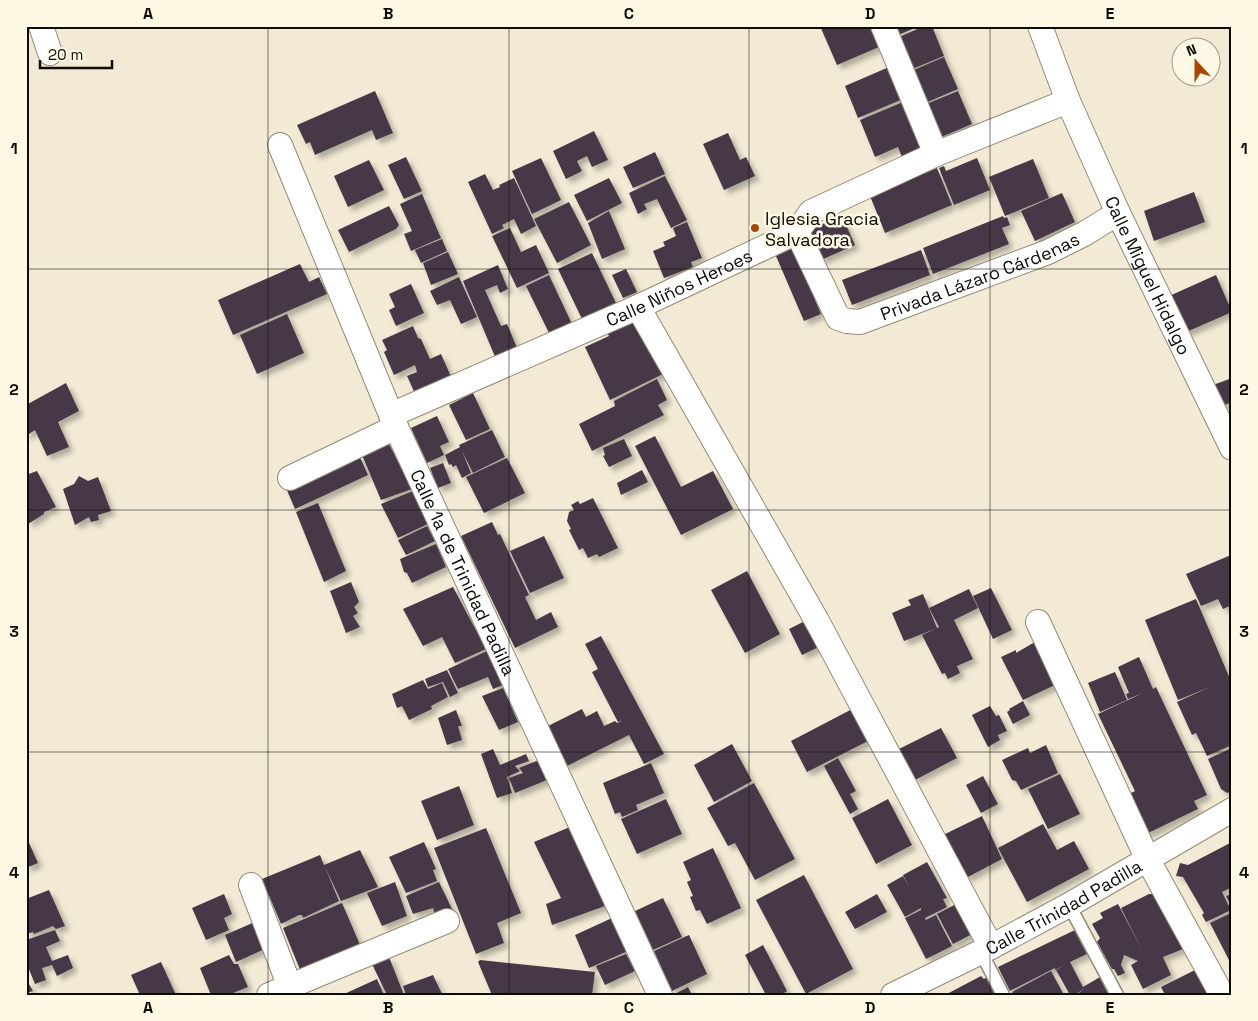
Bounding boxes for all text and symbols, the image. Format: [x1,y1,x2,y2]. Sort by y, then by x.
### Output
text: A [143,3,153,24]
text: B [383,3,393,24]
text: C [624,3,634,24]
text: D [865,3,875,24]
text: E [1106,3,1115,24]
scale bar [40,38,112,70]
north arrow [1170,38,1220,88]
text: N [1184,40,1199,60]
text: 20 m [48,45,83,64]
text: 1 [10,138,18,159]
text: 1 [1240,138,1248,159]
street label: Calle Miguel Hidalgo [1100,192,1196,358]
place label: Iglesia Gracia Salvadora [765,207,879,251]
marker: Iglesia Gracia Salvadora [749,222,761,234]
street label: Privada Lázaro Cárdenas [877,227,1083,325]
street label: Calle Niños Heroes [602,243,756,331]
text: 2 [9,379,19,400]
text: 2 [1239,379,1249,400]
street label: Calle 1a de Trinidad Padilla [406,465,521,679]
text: 3 [9,621,19,642]
text: 3 [1239,621,1249,642]
street label: Calle Trinidad Padilla [981,854,1146,959]
text: 4 [9,862,19,883]
text: 4 [1239,862,1249,883]
text: A [143,997,153,1018]
text: B [383,997,393,1018]
text: C [624,997,634,1018]
text: D [865,997,875,1018]
text: E [1106,997,1115,1018]

